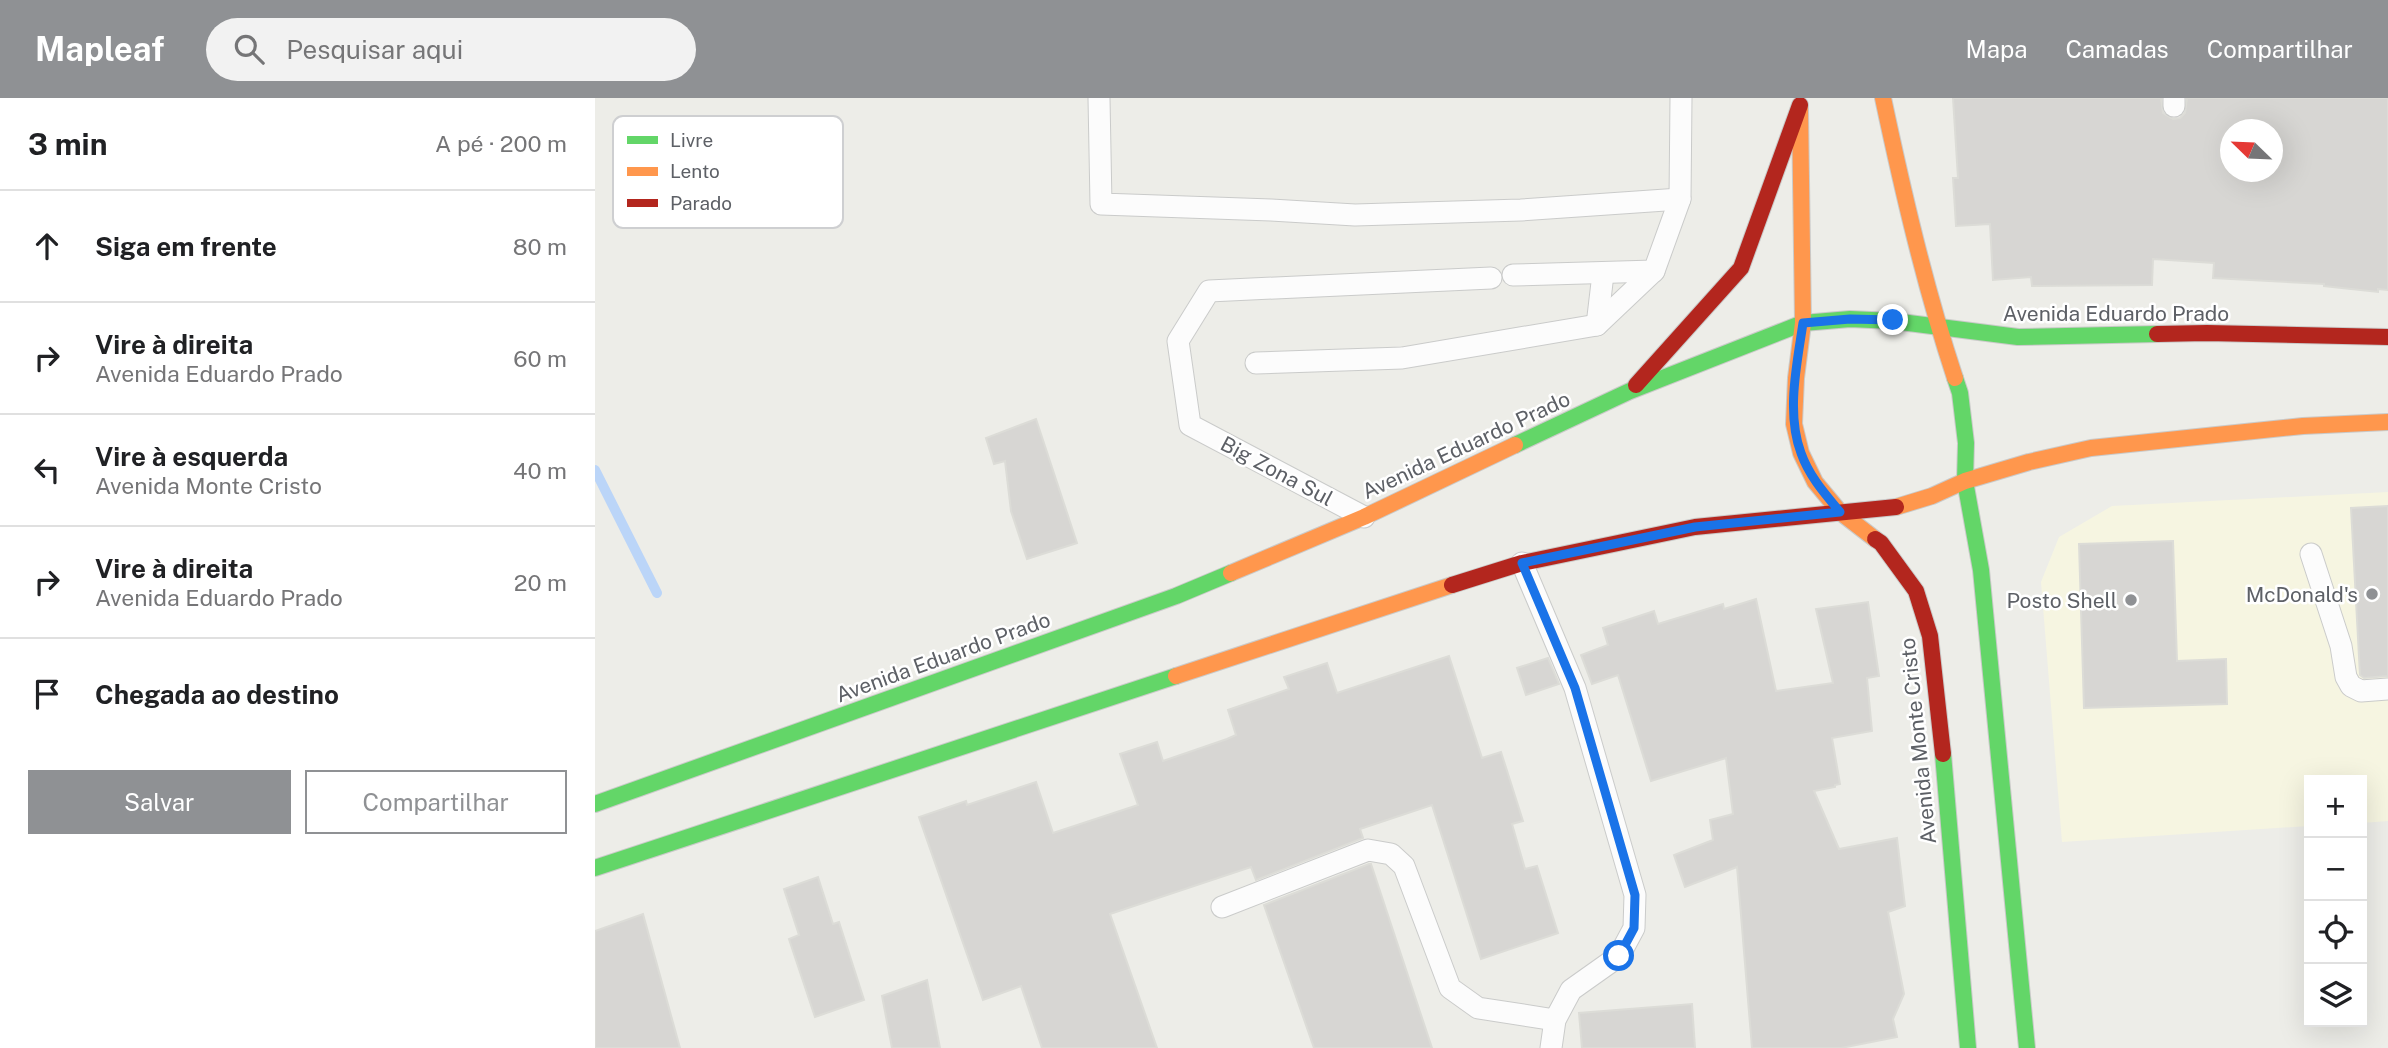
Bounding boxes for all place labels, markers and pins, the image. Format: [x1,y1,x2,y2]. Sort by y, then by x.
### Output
place label: McDonald's [2246,582,2358,607]
marker: McDonald's [2364,586,2380,602]
place label: Posto Shell [2006,588,2117,613]
marker: Posto Shell [2123,592,2139,608]

